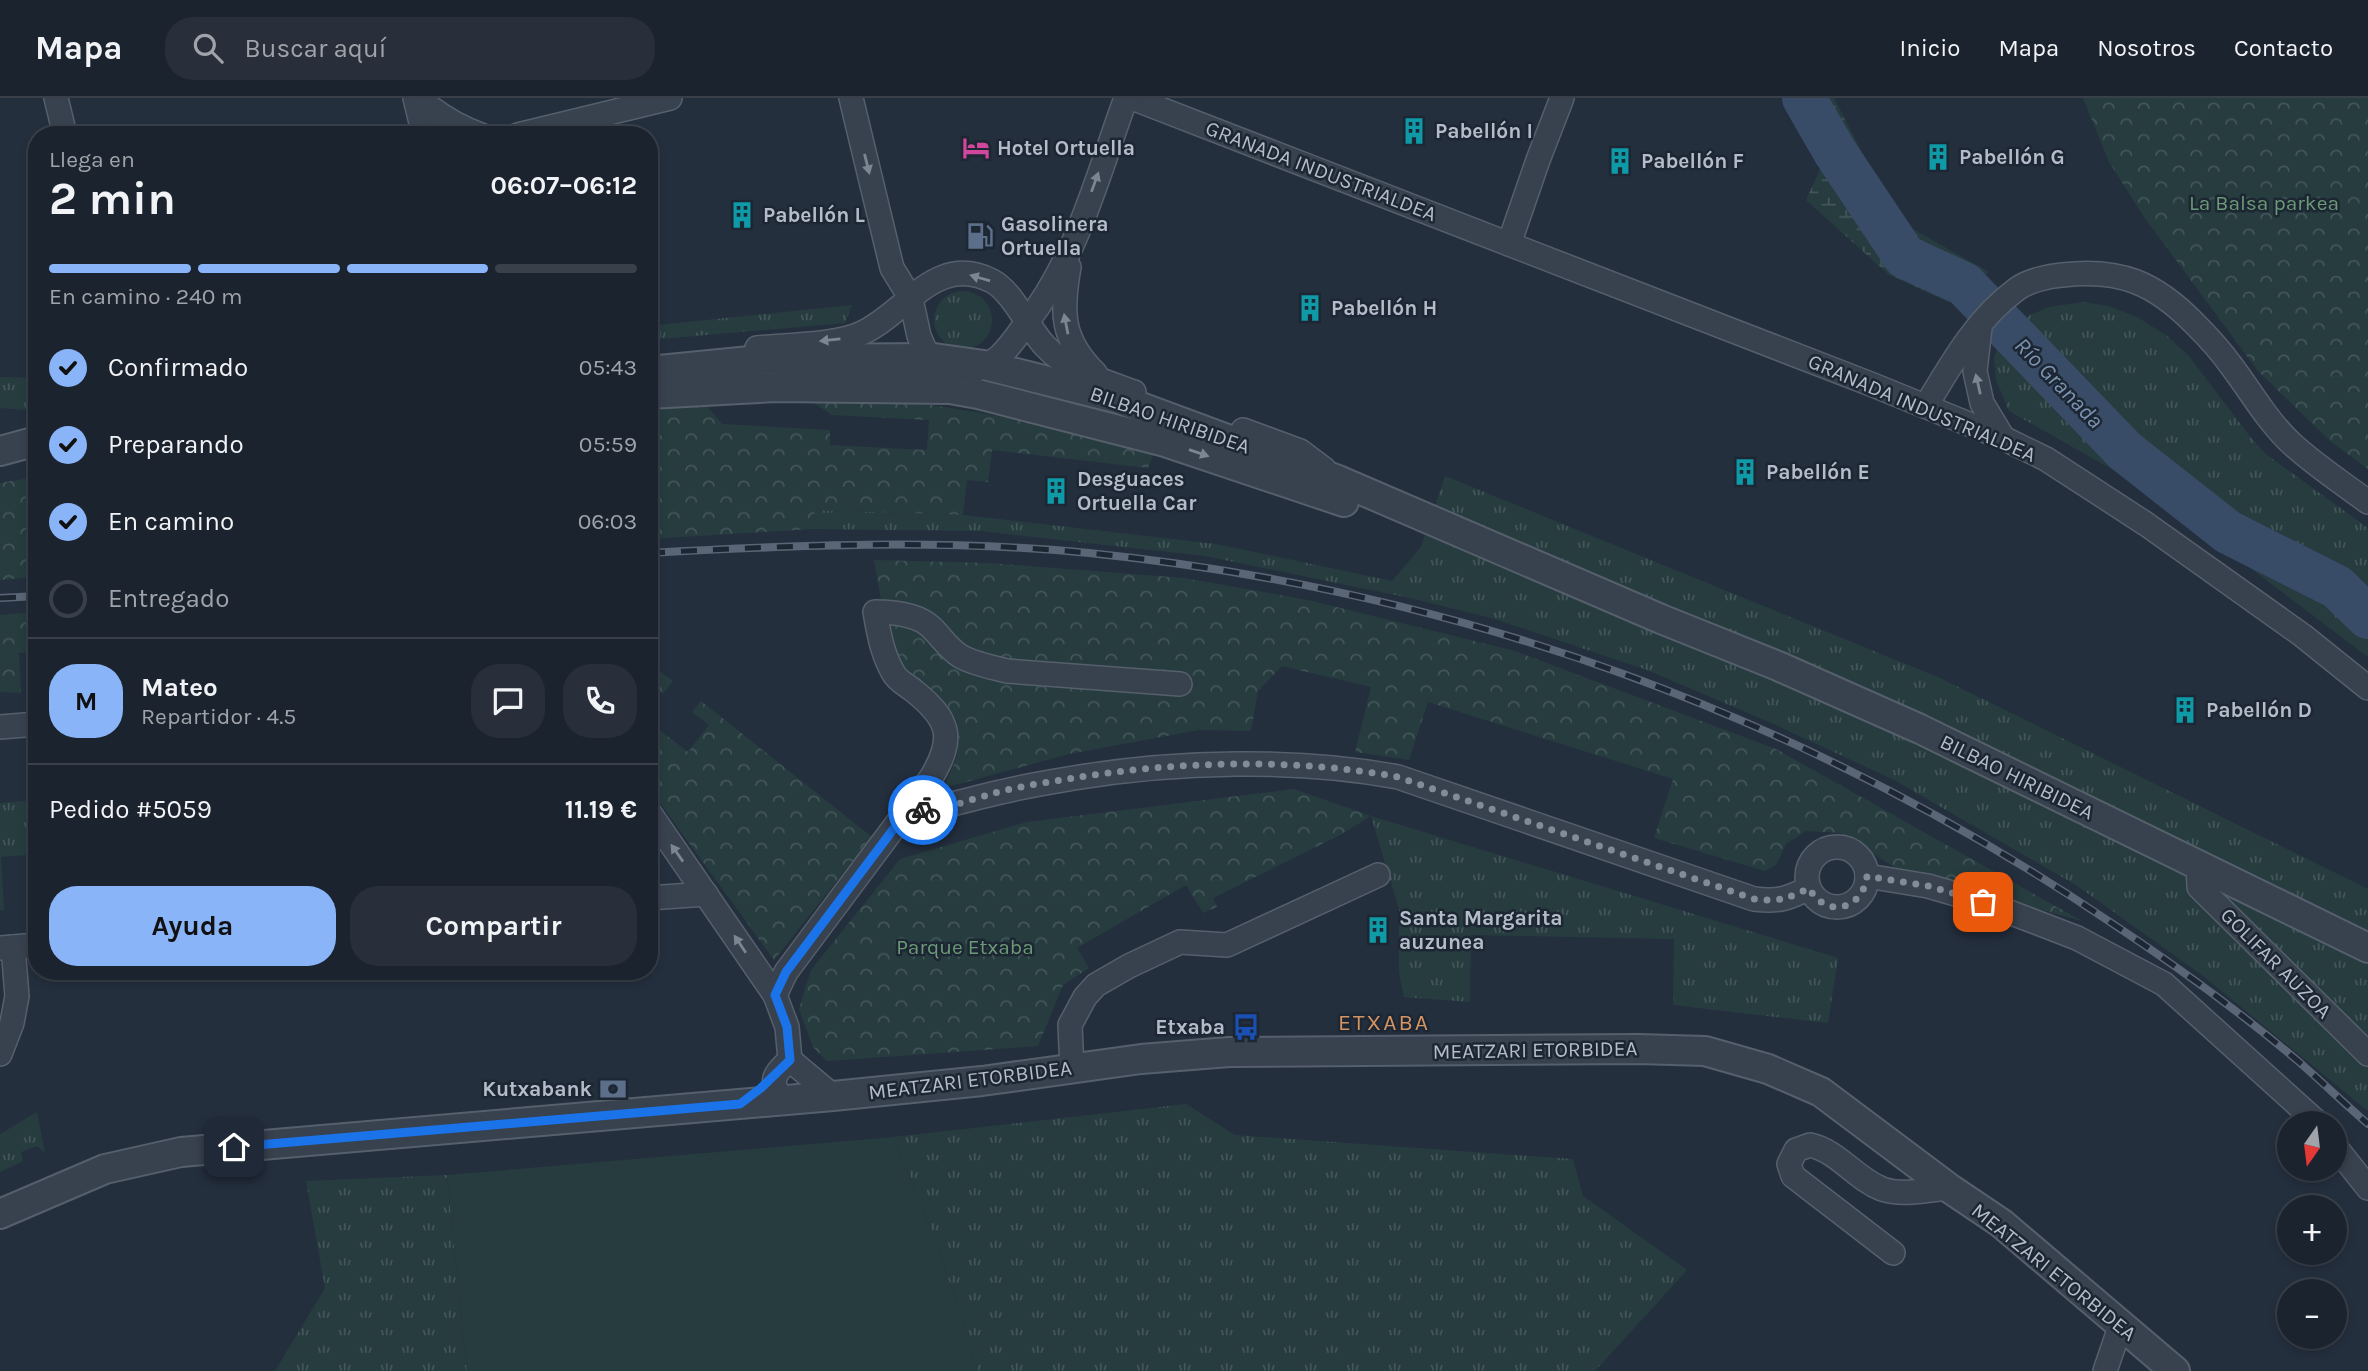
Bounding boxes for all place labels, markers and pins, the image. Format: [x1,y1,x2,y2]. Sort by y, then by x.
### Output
building icon: Pabellón I [1399,116,1429,146]
place label: Pabellón I [1435,119,1533,143]
hotel icon: Hotel Ortuella [961,133,991,163]
place label: Hotel Ortuella [997,136,1135,160]
building icon: Pabellón G [1923,142,1953,172]
place label: Pabellón G [1959,145,2065,169]
building icon: Pabellón F [1605,146,1635,176]
place label: Pabellón F [1641,149,1744,173]
building icon: Pabellón L [727,200,757,230]
place label: Pabellón L [763,203,866,227]
place label: Gasolinera Ortuella [1001,212,1109,260]
fuel station icon: Gasolinera Ortuella [965,221,995,251]
building icon: Pabellón H [1295,293,1325,323]
place label: Pabellón H [1331,296,1437,320]
building icon: Pabellón E [1730,457,1760,487]
place label: Pabellón E [1766,460,1870,484]
place label: Desguaces Ortuella Car [1077,467,1197,515]
building icon: Desguaces Ortuella Car [1041,476,1071,506]
building icon: Pabellón D [2170,695,2200,725]
place label: Pabellón D [2206,698,2312,722]
pin [1953,872,2013,932]
place label: Santa Margarita auzunea [1399,906,1563,954]
building icon: Santa Margarita auzunea [1363,915,1393,945]
bus stop icon: Etxaba [1231,1012,1261,1042]
place label: Etxaba [1155,1015,1225,1039]
bank icon: Kutxabank [598,1074,628,1104]
place label: Kutxabank [482,1077,593,1101]
pin [204,1117,264,1177]

